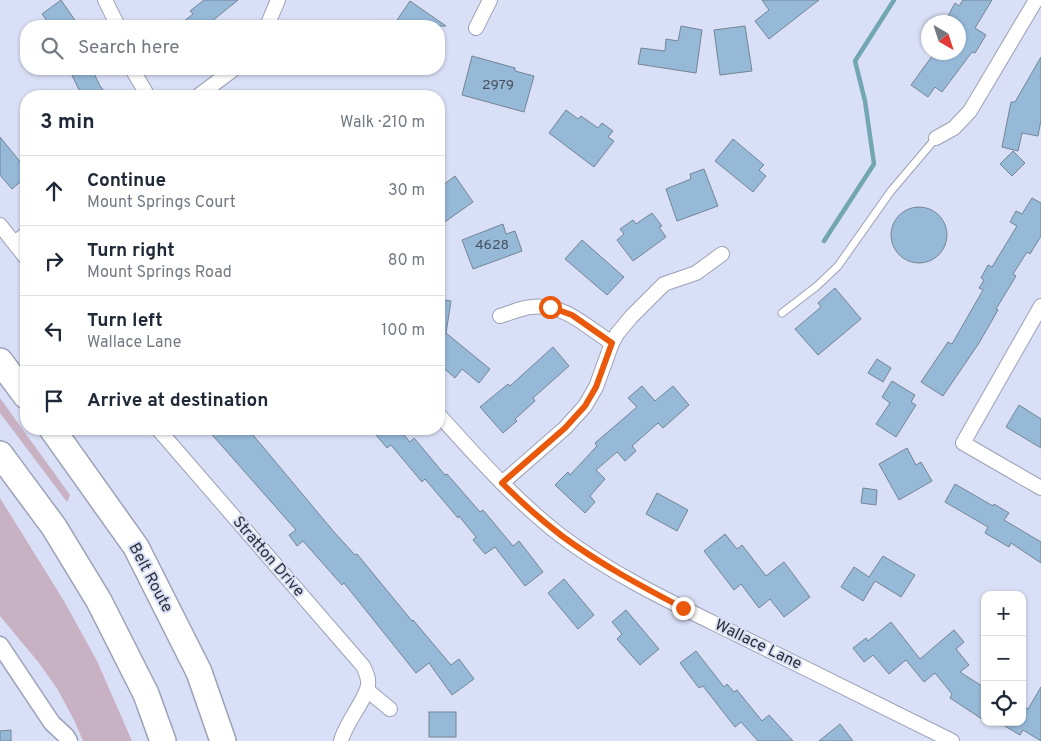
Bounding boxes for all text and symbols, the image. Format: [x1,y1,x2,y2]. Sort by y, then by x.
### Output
north arrow [921,15,966,60]
search box [20,20,445,75]
icon: search [38,34,66,62]
text: Search here [78,36,180,60]
house number: 2979 [482,77,514,94]
text: 3 min [40,109,95,136]
text: Walk · 210 m [340,113,425,133]
text: Continue [87,169,166,193]
icon: ahead [40,177,68,205]
text: 30 m [388,181,425,201]
text: Mount Springs Court [87,193,236,213]
house number: 4628 [475,237,509,254]
text: Turn right [87,239,175,263]
icon: right [40,247,68,275]
text: 80 m [388,251,425,271]
text: Mount Springs Road [87,263,232,283]
route start [539,296,562,319]
text: Turn left [87,309,163,333]
icon: left [40,317,68,345]
text: 100 m [381,321,425,341]
text: Wallace Lane [87,333,181,353]
icon: arrive [40,387,68,415]
text: Arrive at destination [87,389,268,413]
street label: Stratton Drive [228,513,308,601]
street label: Belt Route [123,540,177,616]
map controls [981,591,1026,726]
button: + [981,591,1026,636]
route end [672,597,695,620]
street label: Wallace Lane [711,615,805,675]
button: − [981,636,1026,681]
button: locate [981,681,1026,726]

